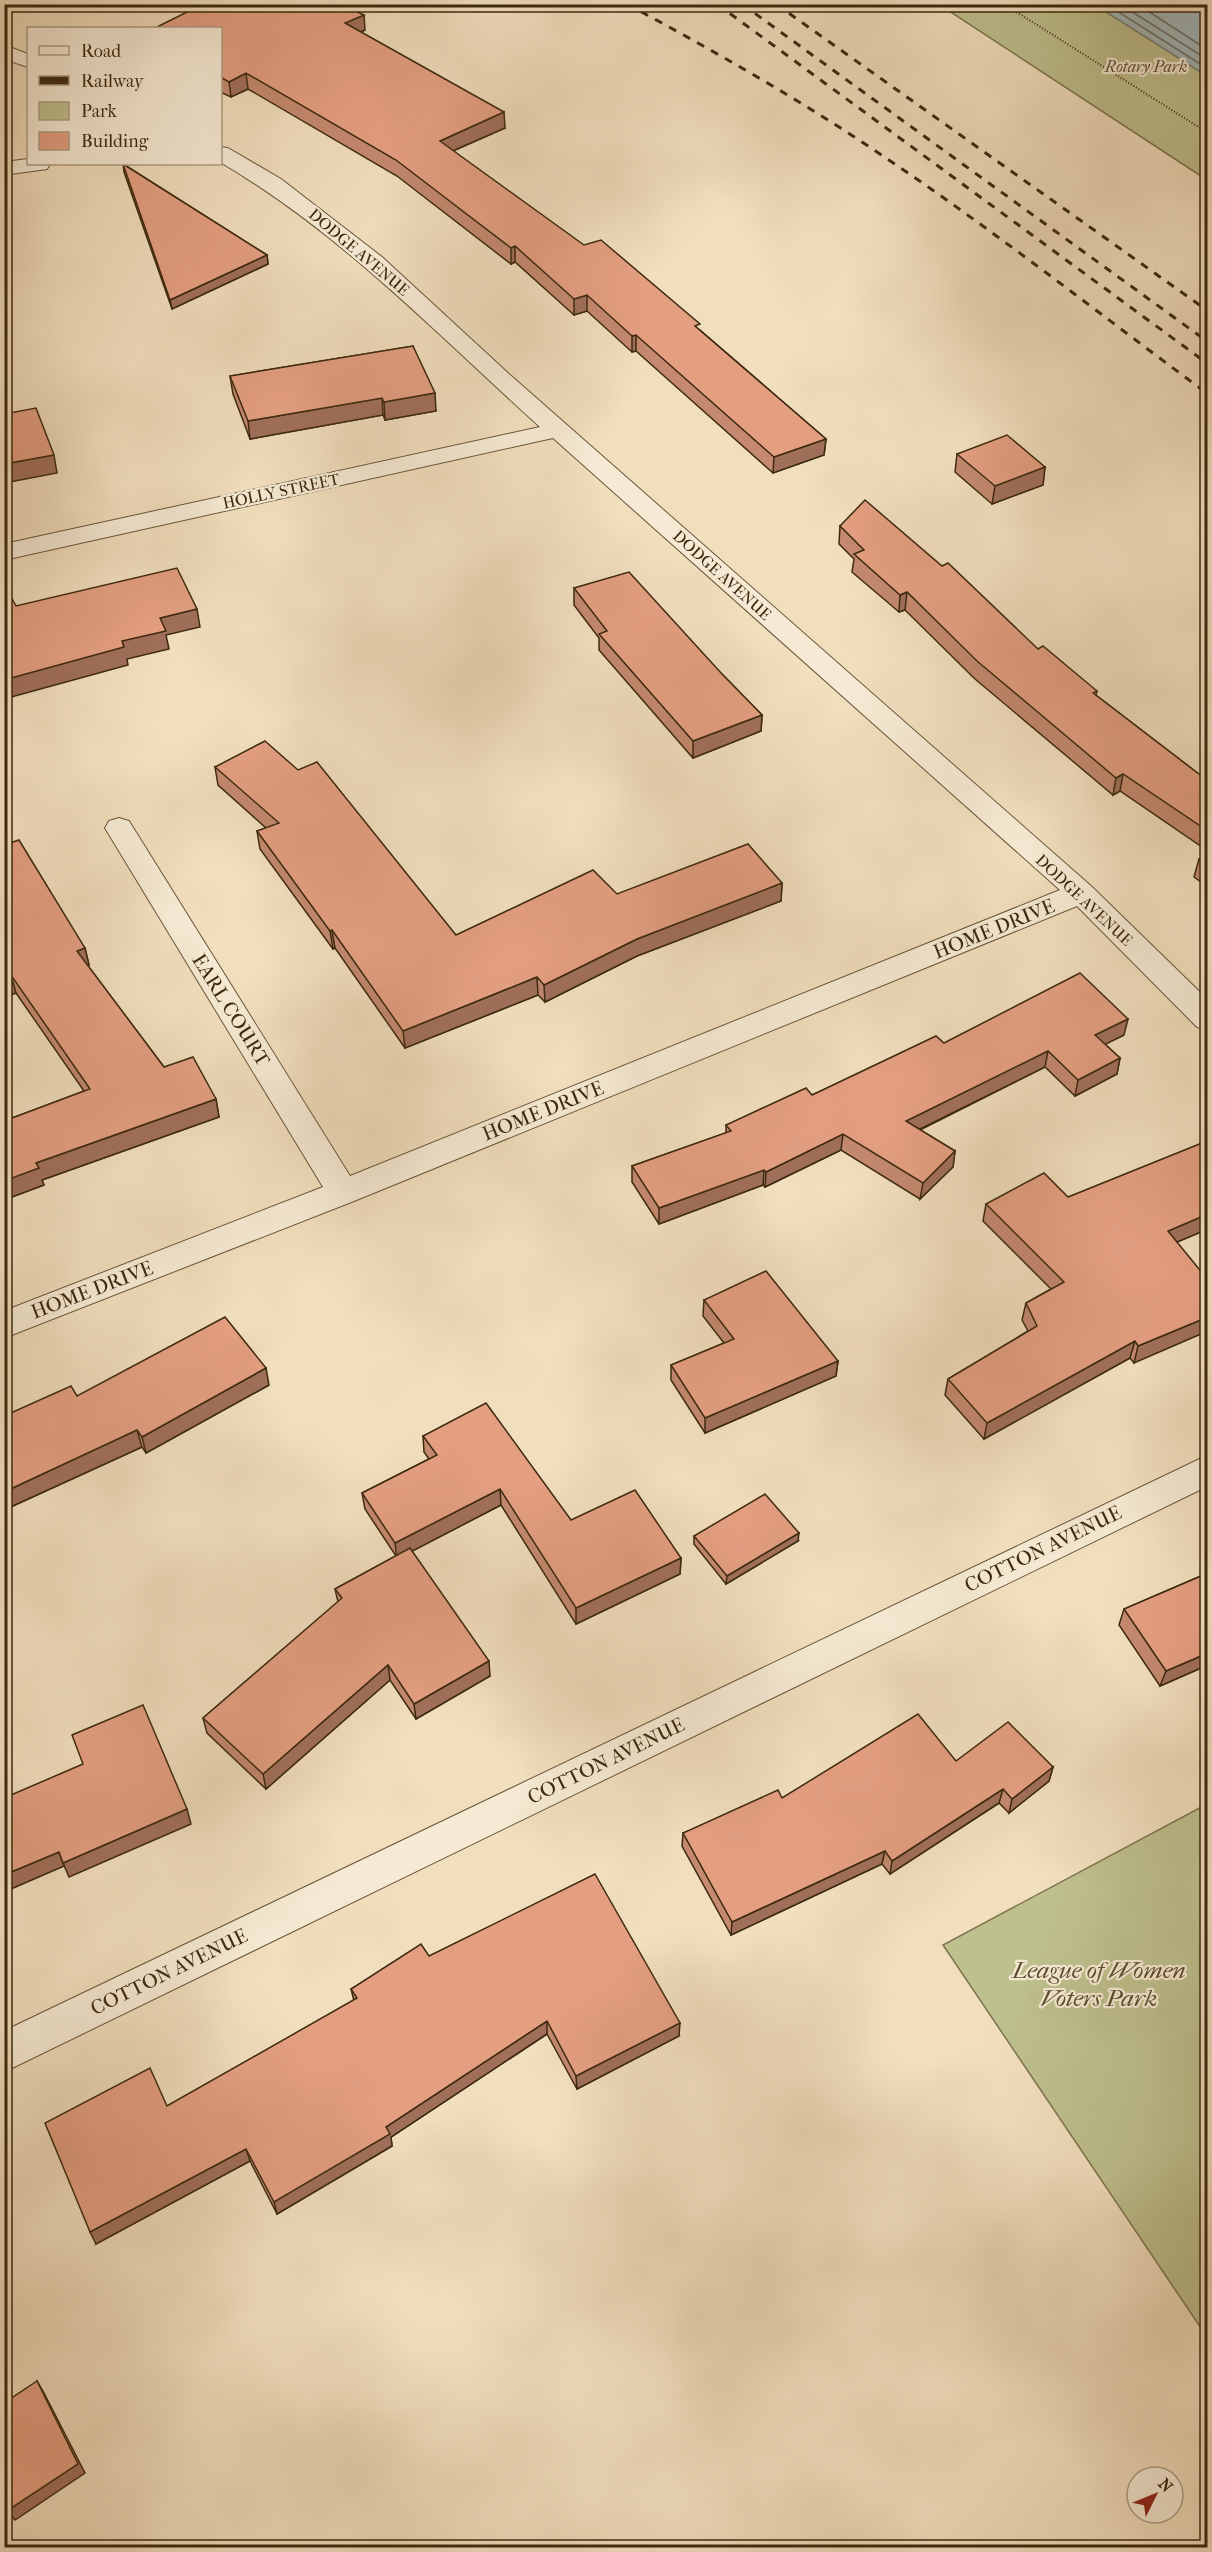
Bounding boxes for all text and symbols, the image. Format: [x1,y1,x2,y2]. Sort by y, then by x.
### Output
legend [27,27,222,165]
text: Road [81,41,121,62]
park label: Rotary Park [1104,57,1187,76]
text: Railway [81,71,145,92]
text: Park [81,101,118,122]
text: Building [81,131,149,152]
street label: DODGE AVENUE [305,204,413,300]
street label: HOLLY STREET [221,469,341,513]
street label: DODGE AVENUE [669,526,775,624]
street label: DODGE AVENUE [1032,850,1136,950]
street label: HOME DRIVE [930,894,1058,964]
street label: EARL COURT [187,950,275,1071]
street label: HOME DRIVE [479,1076,607,1146]
street label: HOME DRIVE [28,1256,156,1324]
street label: COTTON AVENUE [961,1501,1125,1597]
street label: COTTON AVENUE [524,1713,688,1809]
street label: COTTON AVENUE [87,1924,251,2020]
park label: League of Women Voters Park [1010,1956,1186,2012]
north arrow [1125,2465,1185,2525]
text: N [1155,2474,1177,2497]

